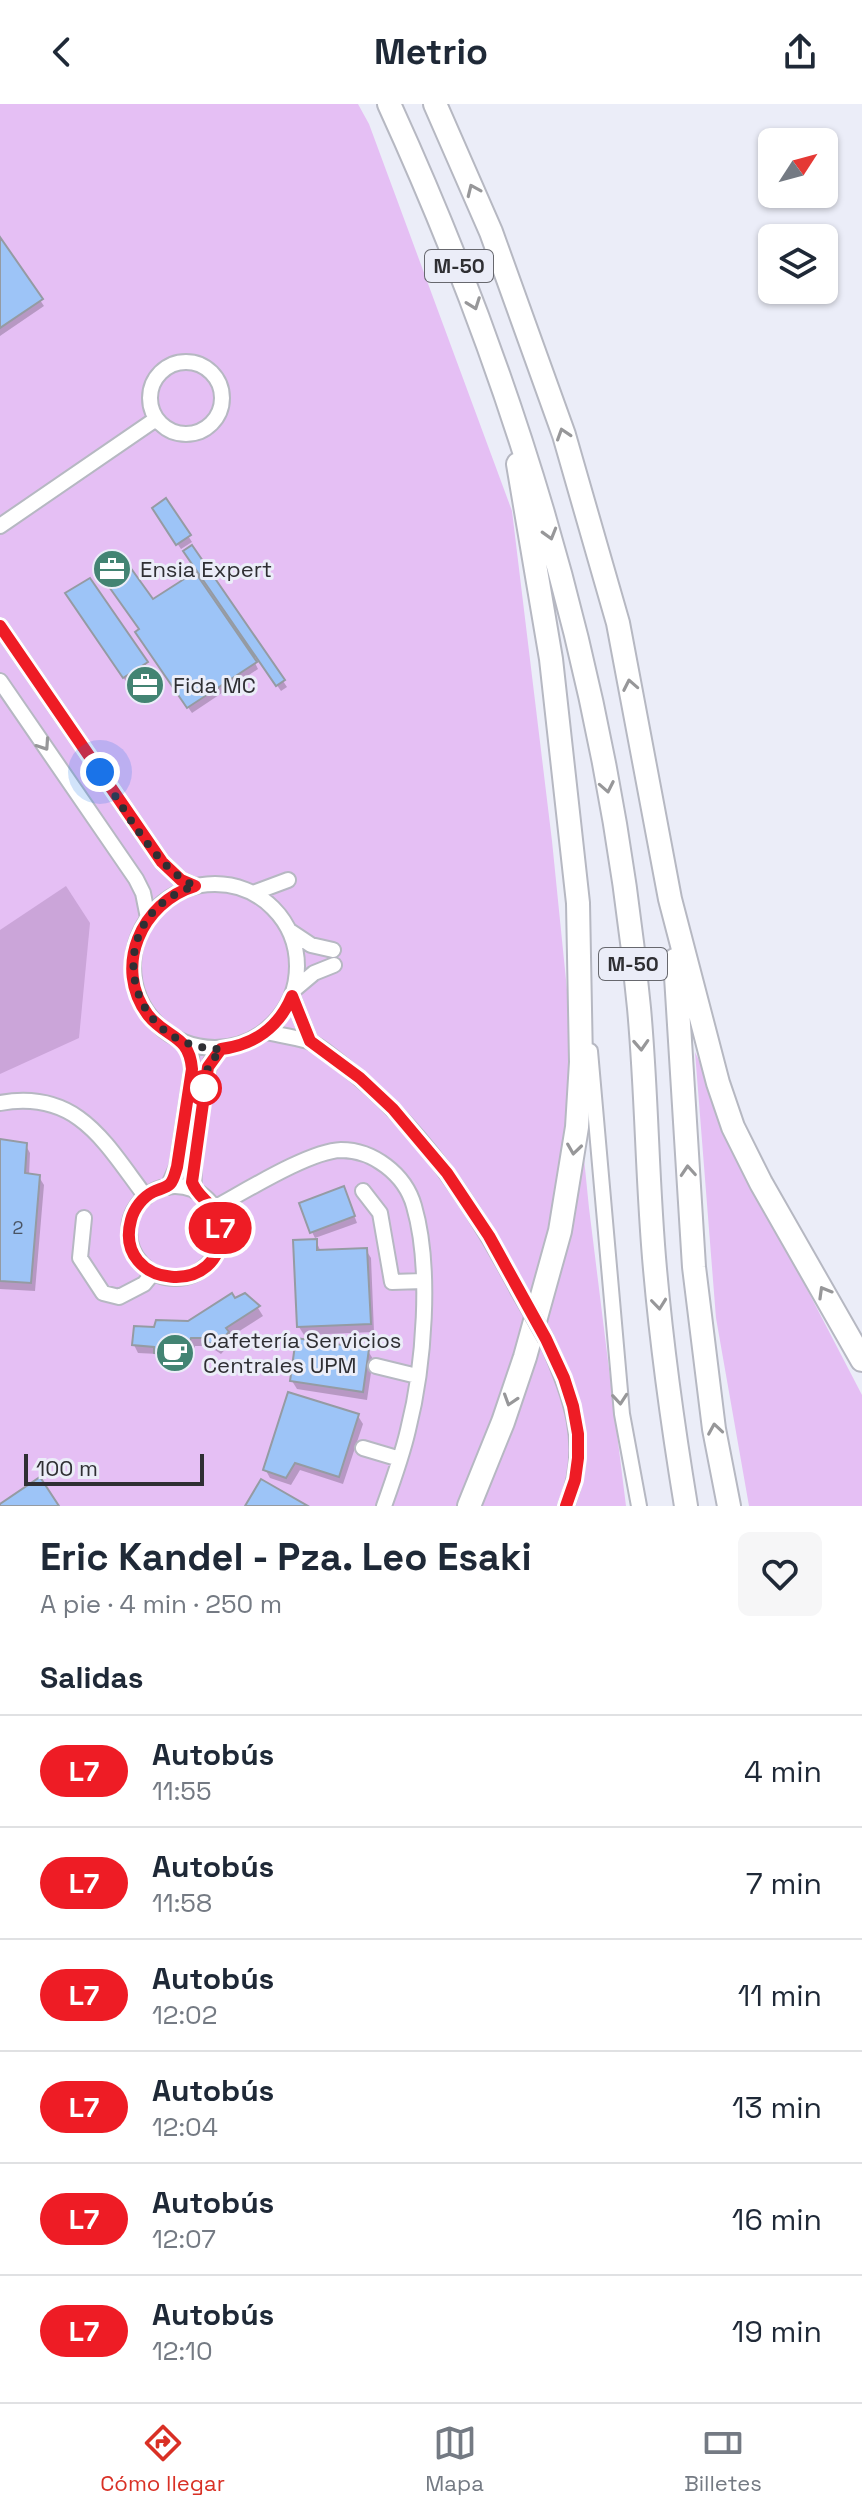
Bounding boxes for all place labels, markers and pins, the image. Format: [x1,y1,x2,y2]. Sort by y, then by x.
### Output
office icon: Ensia Expert [91,548,133,590]
place label: Ensia Expert [140,555,272,583]
office icon: Fida MC [124,664,166,706]
place label: Fida MC [173,671,256,699]
unlabelled marker [187,1071,221,1105]
place label: Cafetería Servicios Centrales UPM [203,1326,401,1379]
cafe icon: Cafetería Servicios Centrales UPM [154,1332,196,1374]

